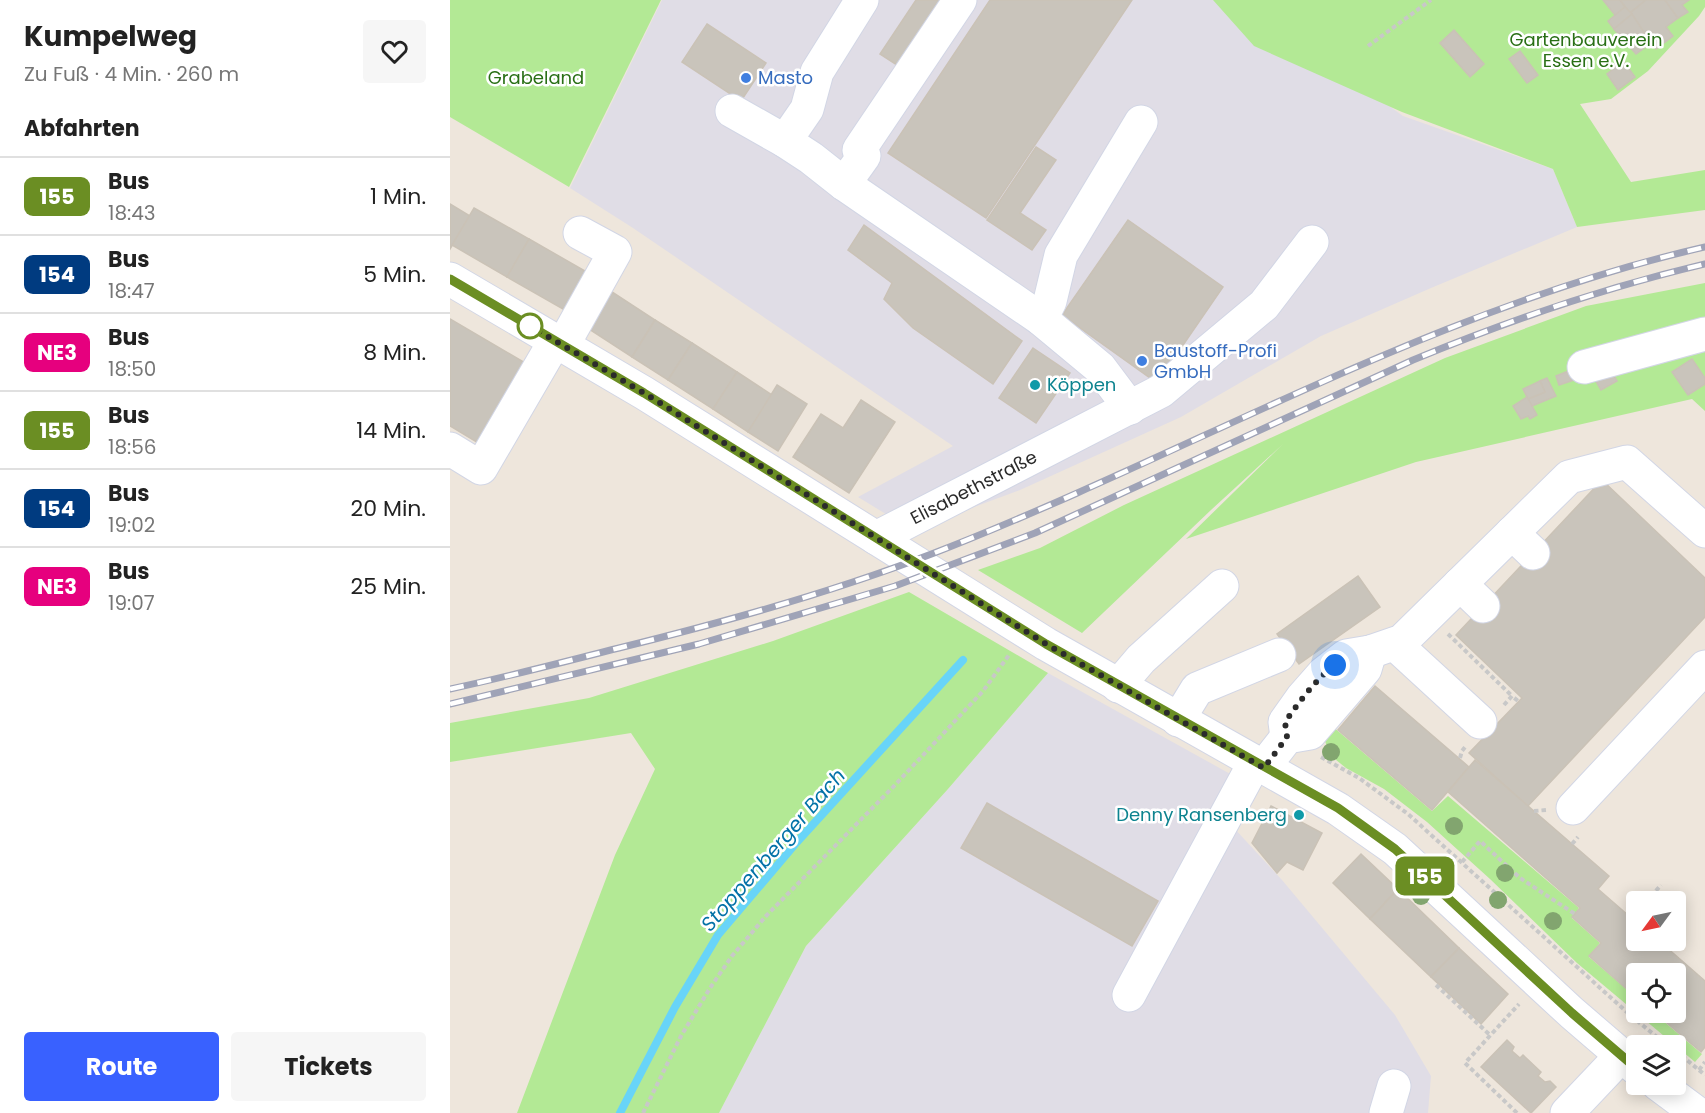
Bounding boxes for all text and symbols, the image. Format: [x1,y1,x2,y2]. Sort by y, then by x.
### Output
text: Kumpelweg [24,17,197,56]
button: heart [363,20,426,83]
park label: Gartenbauverein Essen e.V. [1509,27,1663,73]
text: Zu Fuß · 4 Min. · 260 m [24,60,239,88]
park label: Grabeland [488,65,584,90]
place label: Masto [758,65,813,90]
marker: Masto [739,71,753,85]
text: Abfahrten [24,113,140,144]
text: Bus [108,166,150,197]
text: 1 Min. [370,181,426,212]
text: 155 [39,182,75,211]
text: 18:43 [108,199,156,227]
text: Bus [108,244,150,275]
text: 5 Min. [363,259,426,290]
text: 154 [39,260,75,289]
text: 18:47 [108,277,155,305]
unlabelled marker [517,313,543,339]
text: Bus [108,322,150,353]
text: 8 Min. [363,337,426,368]
text: NE3 [37,338,77,367]
place label: Baustoff-Profi GmbH [1154,338,1277,384]
marker: Baustoff-Profi GmbH [1135,354,1149,368]
text: 18:50 [108,355,156,383]
place label: Köppen [1047,372,1116,397]
marker: Köppen [1028,378,1042,392]
text: Bus [108,400,150,431]
text: 14 Min. [356,415,426,446]
text: 155 [39,416,75,445]
text: 18:56 [108,433,157,461]
street label: Elisabethstraße [906,444,1041,530]
text: Bus [108,478,150,509]
text: 20 Min. [351,493,426,524]
text: 154 [39,494,75,523]
text: 19:02 [108,511,155,539]
text: Bus [108,556,150,587]
text: 25 Min. [351,571,426,602]
text: NE3 [37,572,77,601]
text: 19:07 [108,589,155,617]
your location [1320,650,1350,680]
water label: Stoppenberger Bach [694,763,852,937]
place label: Denny Ransenberg [1116,802,1287,827]
marker: Denny Ransenberg [1292,808,1306,822]
line badge: 155 [1390,856,1460,896]
text: 155 [1407,862,1443,891]
north arrow [1626,891,1686,951]
map controls [1626,891,1686,1095]
button: locate [1626,963,1686,1023]
button: Route [24,1032,219,1101]
button: Tickets [231,1032,426,1101]
button: layers [1626,1035,1686,1095]

